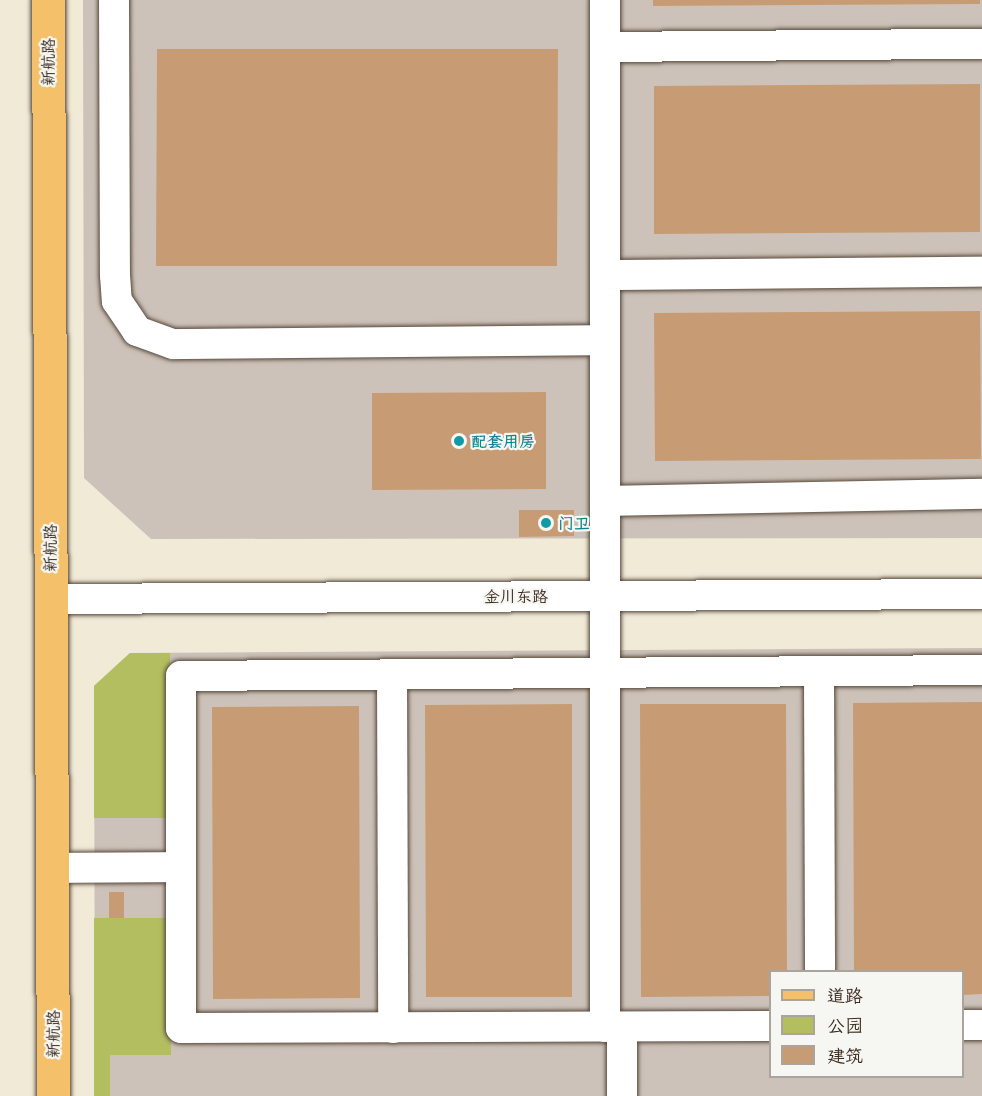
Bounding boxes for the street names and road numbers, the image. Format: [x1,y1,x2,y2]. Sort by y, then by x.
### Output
street label: 新航路 [38,38,58,86]
street label: 新航路 [40,524,60,572]
street label: 金川东路 [484,586,548,606]
street label: 新航路 [43,1010,63,1058]

